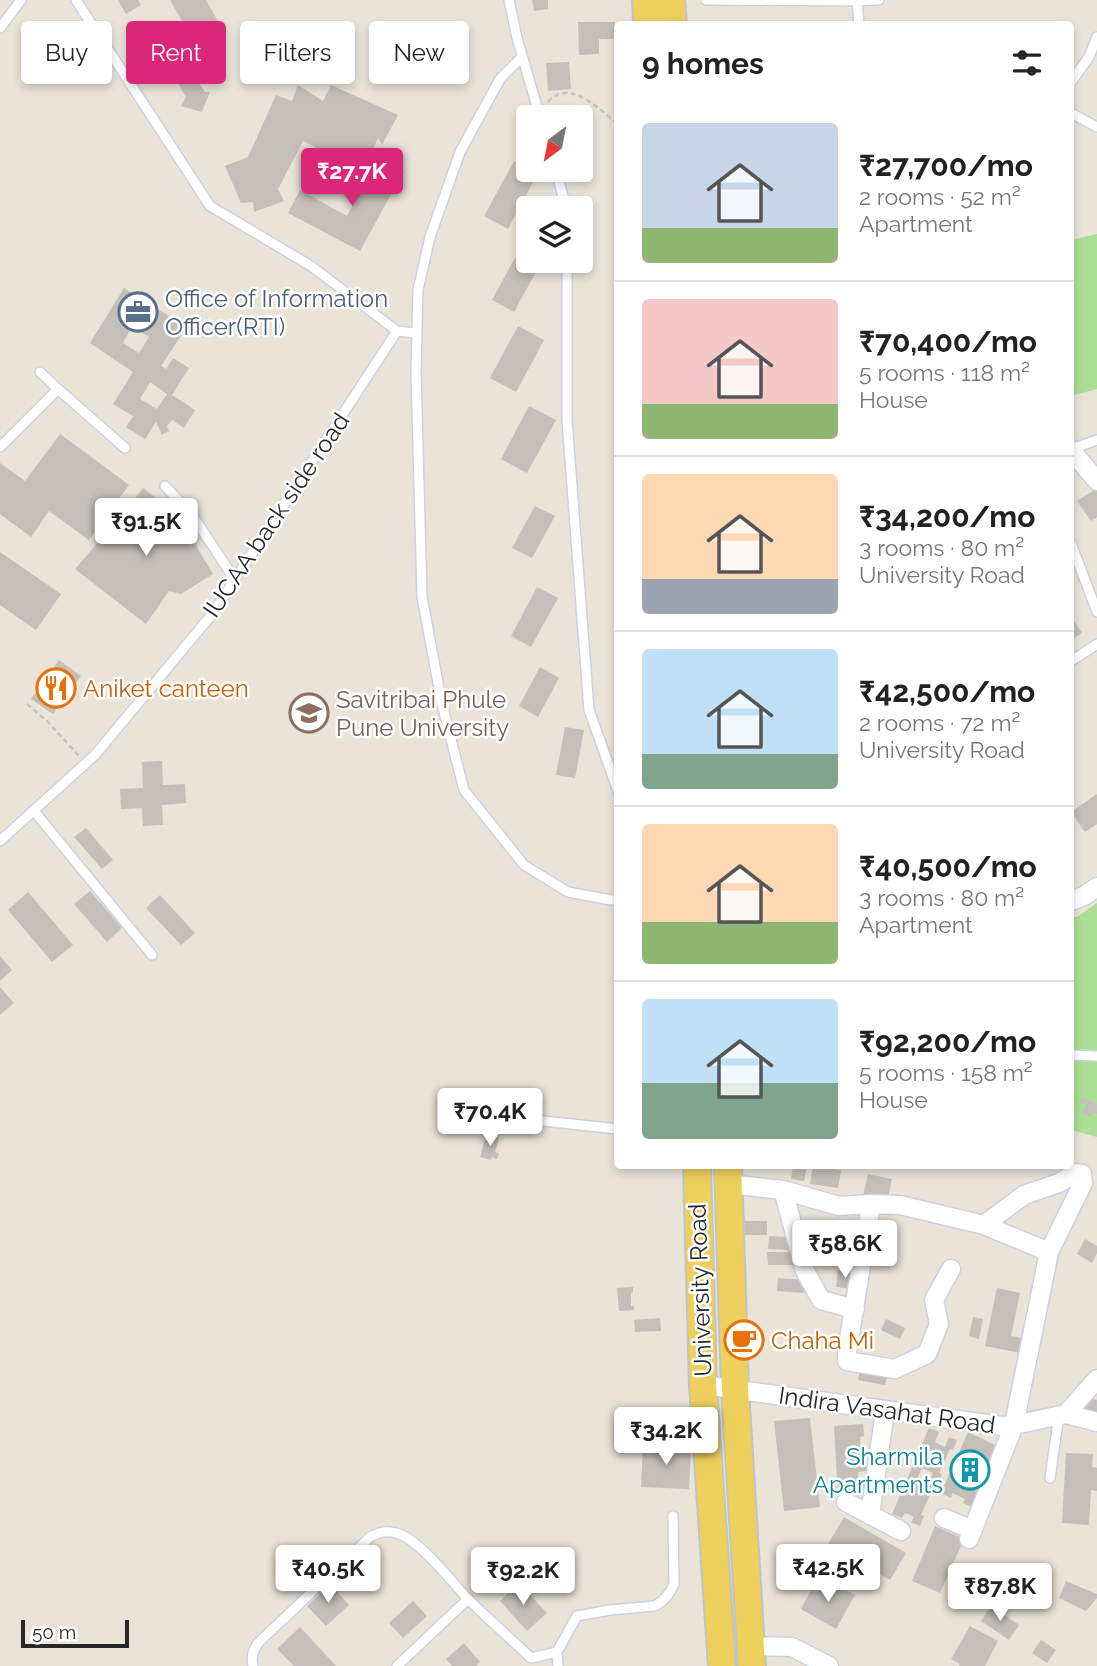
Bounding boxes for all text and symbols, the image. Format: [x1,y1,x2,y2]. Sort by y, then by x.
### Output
chip: Buy [21,21,112,84]
chip: Rent [126,21,226,84]
chip: Filters [240,21,355,84]
chip: New [369,21,469,84]
icon: filters [1008,44,1046,82]
text: 9 homes [642,46,764,81]
north arrow [516,105,593,182]
map controls [516,105,593,273]
pin: ₹27.7K [295,148,409,208]
text: ₹27,700/mo [859,148,1033,183]
icon: home [698,151,782,235]
text: ₹27.7K [317,157,387,184]
text: 2 rooms · 52 m² [859,183,1021,210]
button: layers [516,196,593,273]
text: Apartment [859,210,973,237]
place label: Office of Information Officer(RTI) [165,284,388,341]
office icon: Office of Information Officer(RTI) [117,291,159,333]
text: ₹70,400/mo [859,324,1037,359]
icon: home [698,327,782,411]
text: 5 rooms · 118 m² [859,359,1030,386]
text: House [859,386,928,413]
street label: IUCAA back side road [197,407,355,623]
pin: ₹91.5K [89,498,203,558]
text: ₹34,200/mo [859,499,1035,534]
icon: home [698,502,782,586]
text: ₹91.5K [111,507,181,534]
text: 3 rooms · 80 m² [859,534,1024,561]
text: University Road [859,561,1025,588]
restaurant icon: Aniket canteen [35,667,77,709]
place label: Aniket canteen [83,674,249,703]
text: ₹42,500/mo [859,674,1035,709]
icon: home [698,677,782,761]
place label: Savitribai Phule Pune University [336,685,509,742]
school or university icon: Savitribai Phule Pune University [288,692,330,734]
text: 2 rooms · 72 m² [859,709,1020,736]
text: University Road [859,736,1025,763]
text: ₹40,500/mo [859,849,1037,884]
icon: home [698,852,782,936]
text: 3 rooms · 80 m² [859,884,1024,911]
text: Apartment [859,911,973,938]
text: ₹92,200/mo [859,1024,1036,1059]
icon: home [698,1027,782,1111]
text: 5 rooms · 158 m² [859,1059,1033,1086]
text: House [859,1086,928,1113]
pin: ₹70.4K [433,1088,547,1148]
text: ₹70.4K [453,1097,527,1124]
street label: University Road [682,1203,718,1377]
pin: ₹58.6K [788,1220,902,1280]
text: ₹58.6K [808,1229,882,1256]
cafe icon: Chaha Mi [723,1319,765,1361]
place label: Chaha Mi [771,1326,874,1355]
street label: Indira Vasahat Road [777,1380,997,1440]
pin: ₹34.2K [609,1408,723,1467]
text: ₹34.2K [630,1416,702,1443]
place label: Sharmila Apartments [813,1442,943,1499]
building icon: Sharmila Apartments [949,1449,991,1491]
pin: ₹42.5K [771,1544,885,1604]
pin: ₹40.5K [271,1546,385,1605]
pin: ₹92.2K [466,1548,580,1607]
text: ₹42.5K [792,1553,864,1580]
text: ₹40.5K [292,1554,364,1581]
text: ₹92.2K [487,1556,559,1583]
pin: ₹87.8K [943,1564,1057,1623]
text: ₹87.8K [964,1572,1036,1599]
scale bar [21,1617,130,1649]
text: 50 m [32,1621,76,1643]

